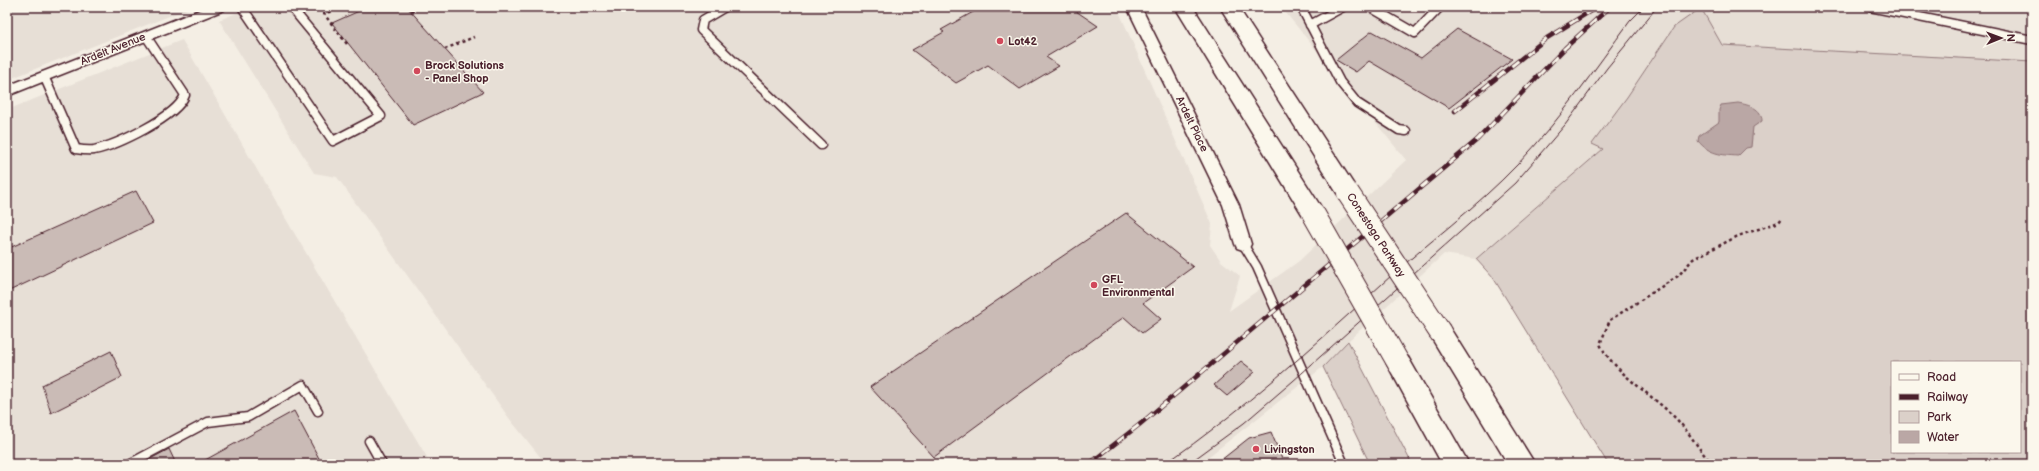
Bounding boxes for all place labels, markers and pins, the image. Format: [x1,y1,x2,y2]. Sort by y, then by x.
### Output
place label: Lot42 [1008,35,1038,48]
marker: Lot42 [995,36,1005,46]
place label: Brock Solutions - Panel Shop [425,59,505,85]
marker: Brock Solutions - Panel Shop [412,66,422,76]
place label: GFL Environmental [1102,273,1174,299]
marker: GFL Environmental [1089,280,1099,290]
place label: Livingston [1264,443,1315,456]
marker: Livingston [1251,444,1261,454]

